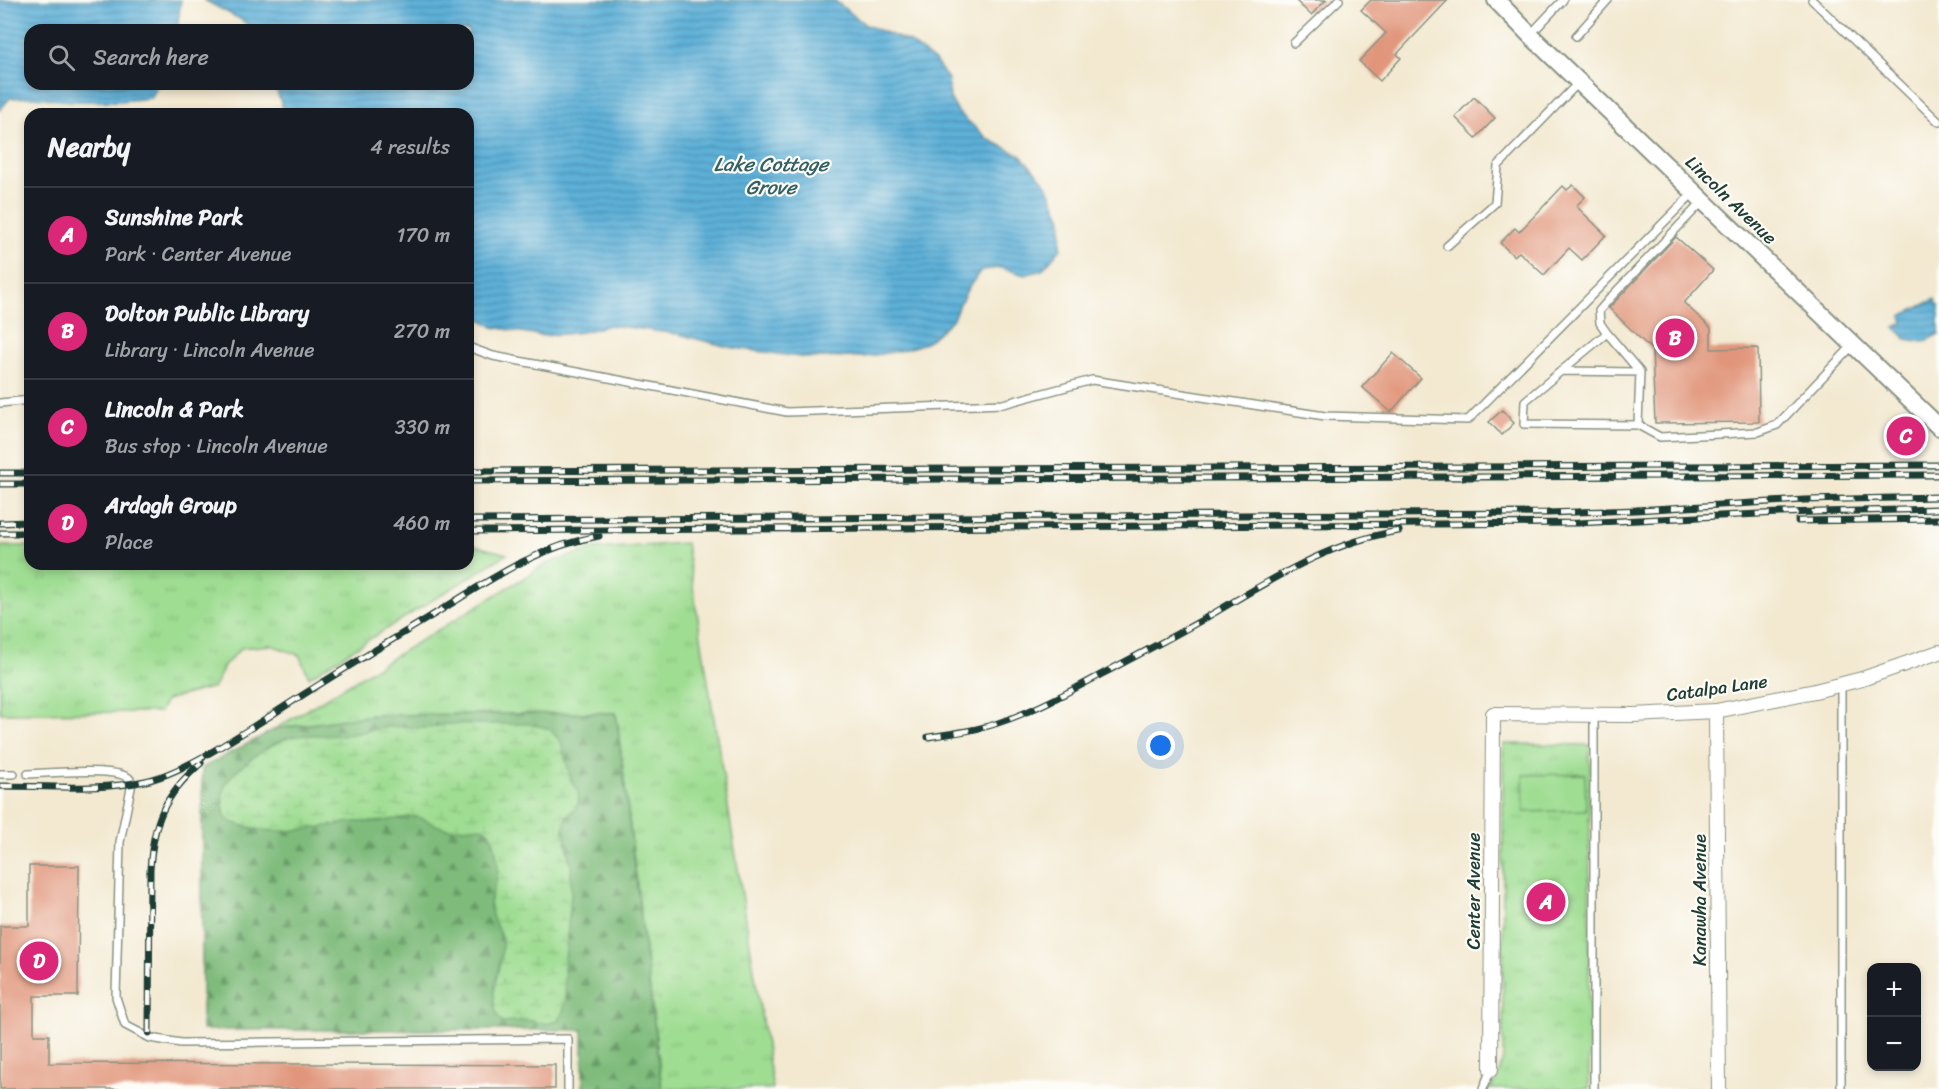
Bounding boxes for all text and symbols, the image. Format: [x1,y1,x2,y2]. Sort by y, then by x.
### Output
search box [24,24,474,90]
text: Search here [93,38,209,77]
icon: search [45,41,78,74]
text: Nearby [48,124,130,170]
text: 4 results [370,130,450,165]
water label: Lake Cottage Grove [714,147,830,205]
street label: Lincoln Avenue [1677,147,1785,253]
text: Sunshine Park [105,198,243,237]
text: A [61,218,74,253]
text: 170 m [397,218,450,253]
text: Park · Center Avenue [105,237,292,272]
text: Dolton Public Library [105,294,309,333]
text: B [61,314,74,349]
text: 270 m [394,314,450,349]
pin: B [1656,316,1694,360]
text: Library · Lincoln Avenue [105,333,315,368]
text: Lincoln & Park [105,390,244,429]
text: C [61,410,74,445]
text: 330 m [395,410,450,445]
pin: C [1886,414,1926,458]
text: Bus stop · Lincoln Avenue [105,429,328,464]
text: Ardagh Group [105,486,237,525]
text: D [62,506,73,541]
text: 460 m [393,506,450,541]
text: Place [105,525,153,560]
street label: Catalpa Lane [1664,665,1770,711]
your location [1146,731,1175,760]
street label: Center Avenue [1458,833,1490,949]
street label: Kanawha Avenue [1684,834,1716,966]
pin: A [1526,880,1566,924]
pin: D [20,938,58,984]
map controls [1867,963,1921,1071]
button: + [1867,963,1921,1017]
button: − [1867,1017,1921,1071]

